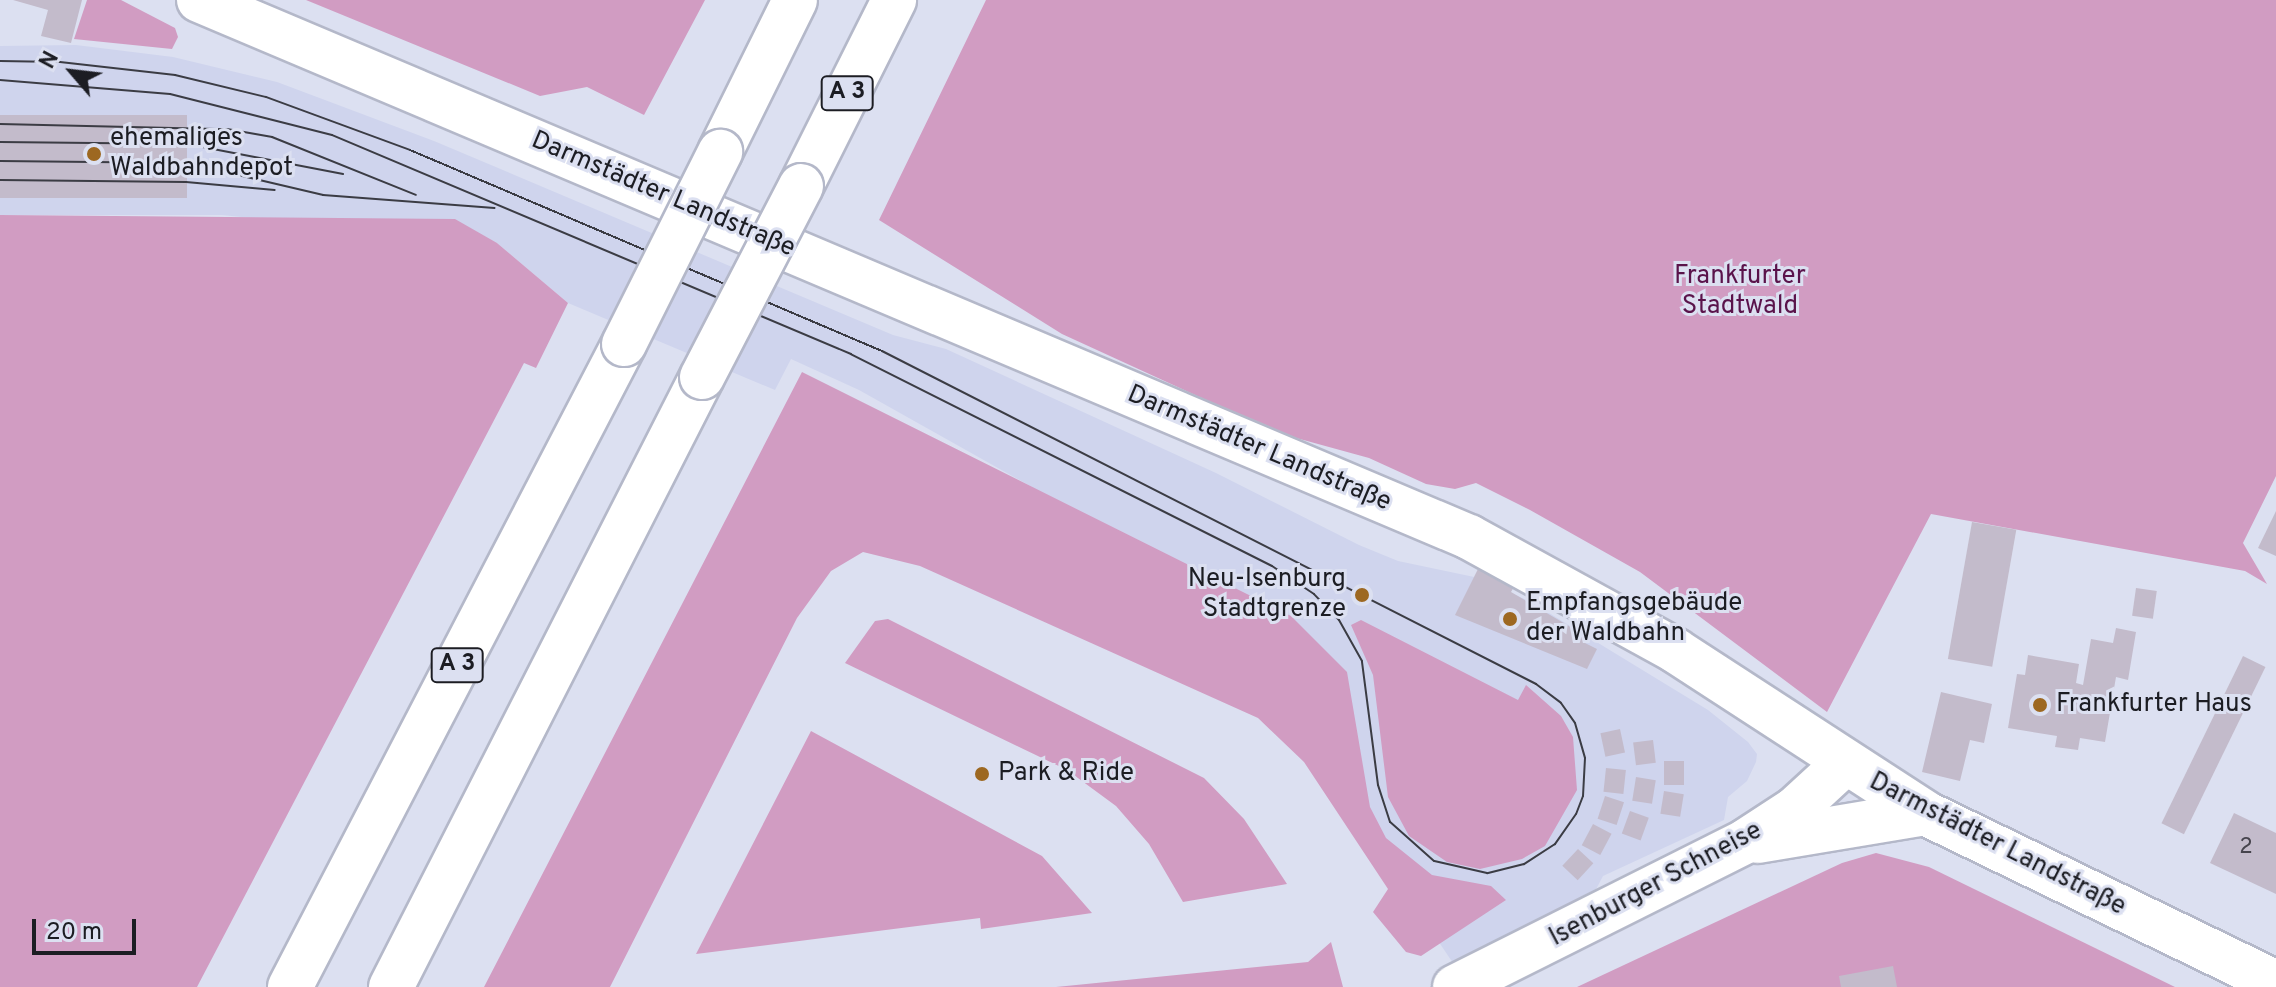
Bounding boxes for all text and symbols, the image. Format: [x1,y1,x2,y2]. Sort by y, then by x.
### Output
north arrow [32,32,112,112]
text: N [35,47,66,74]
road number: A 3 [819,73,875,113]
place label: ehemaliges Waldbahndepot [110,123,293,184]
street label: Darmstädter Landstraße [526,125,800,265]
marker: ehemaliges Waldbahndepot [85,145,103,163]
park label: Frankfurter Stadtwald [1674,261,1806,322]
street label: Darmstädter Landstraße [1122,379,1396,519]
place label: Neu-Isenburg Stadtgrenze [1188,564,1346,626]
marker: Neu-Isenburg Stadtgrenze [1353,586,1371,604]
place label: Empfangsgebäude der Waldbahn [1526,588,1742,650]
marker: Empfangsgebäude der Waldbahn [1501,610,1519,628]
road number: A 3 [429,645,485,685]
place label: Frankfurter Haus [2056,689,2252,721]
marker: Frankfurter Haus [2031,696,2049,714]
place label: Park & Ride [998,758,1134,790]
marker: Park & Ride [973,765,991,783]
street label: Darmstädter Landstraße [1864,767,2130,923]
street label: Isenburger Schneise [1544,816,1768,954]
house number: 2 [2239,835,2253,861]
scale bar [36,903,140,953]
text: 20 m [46,918,102,948]

